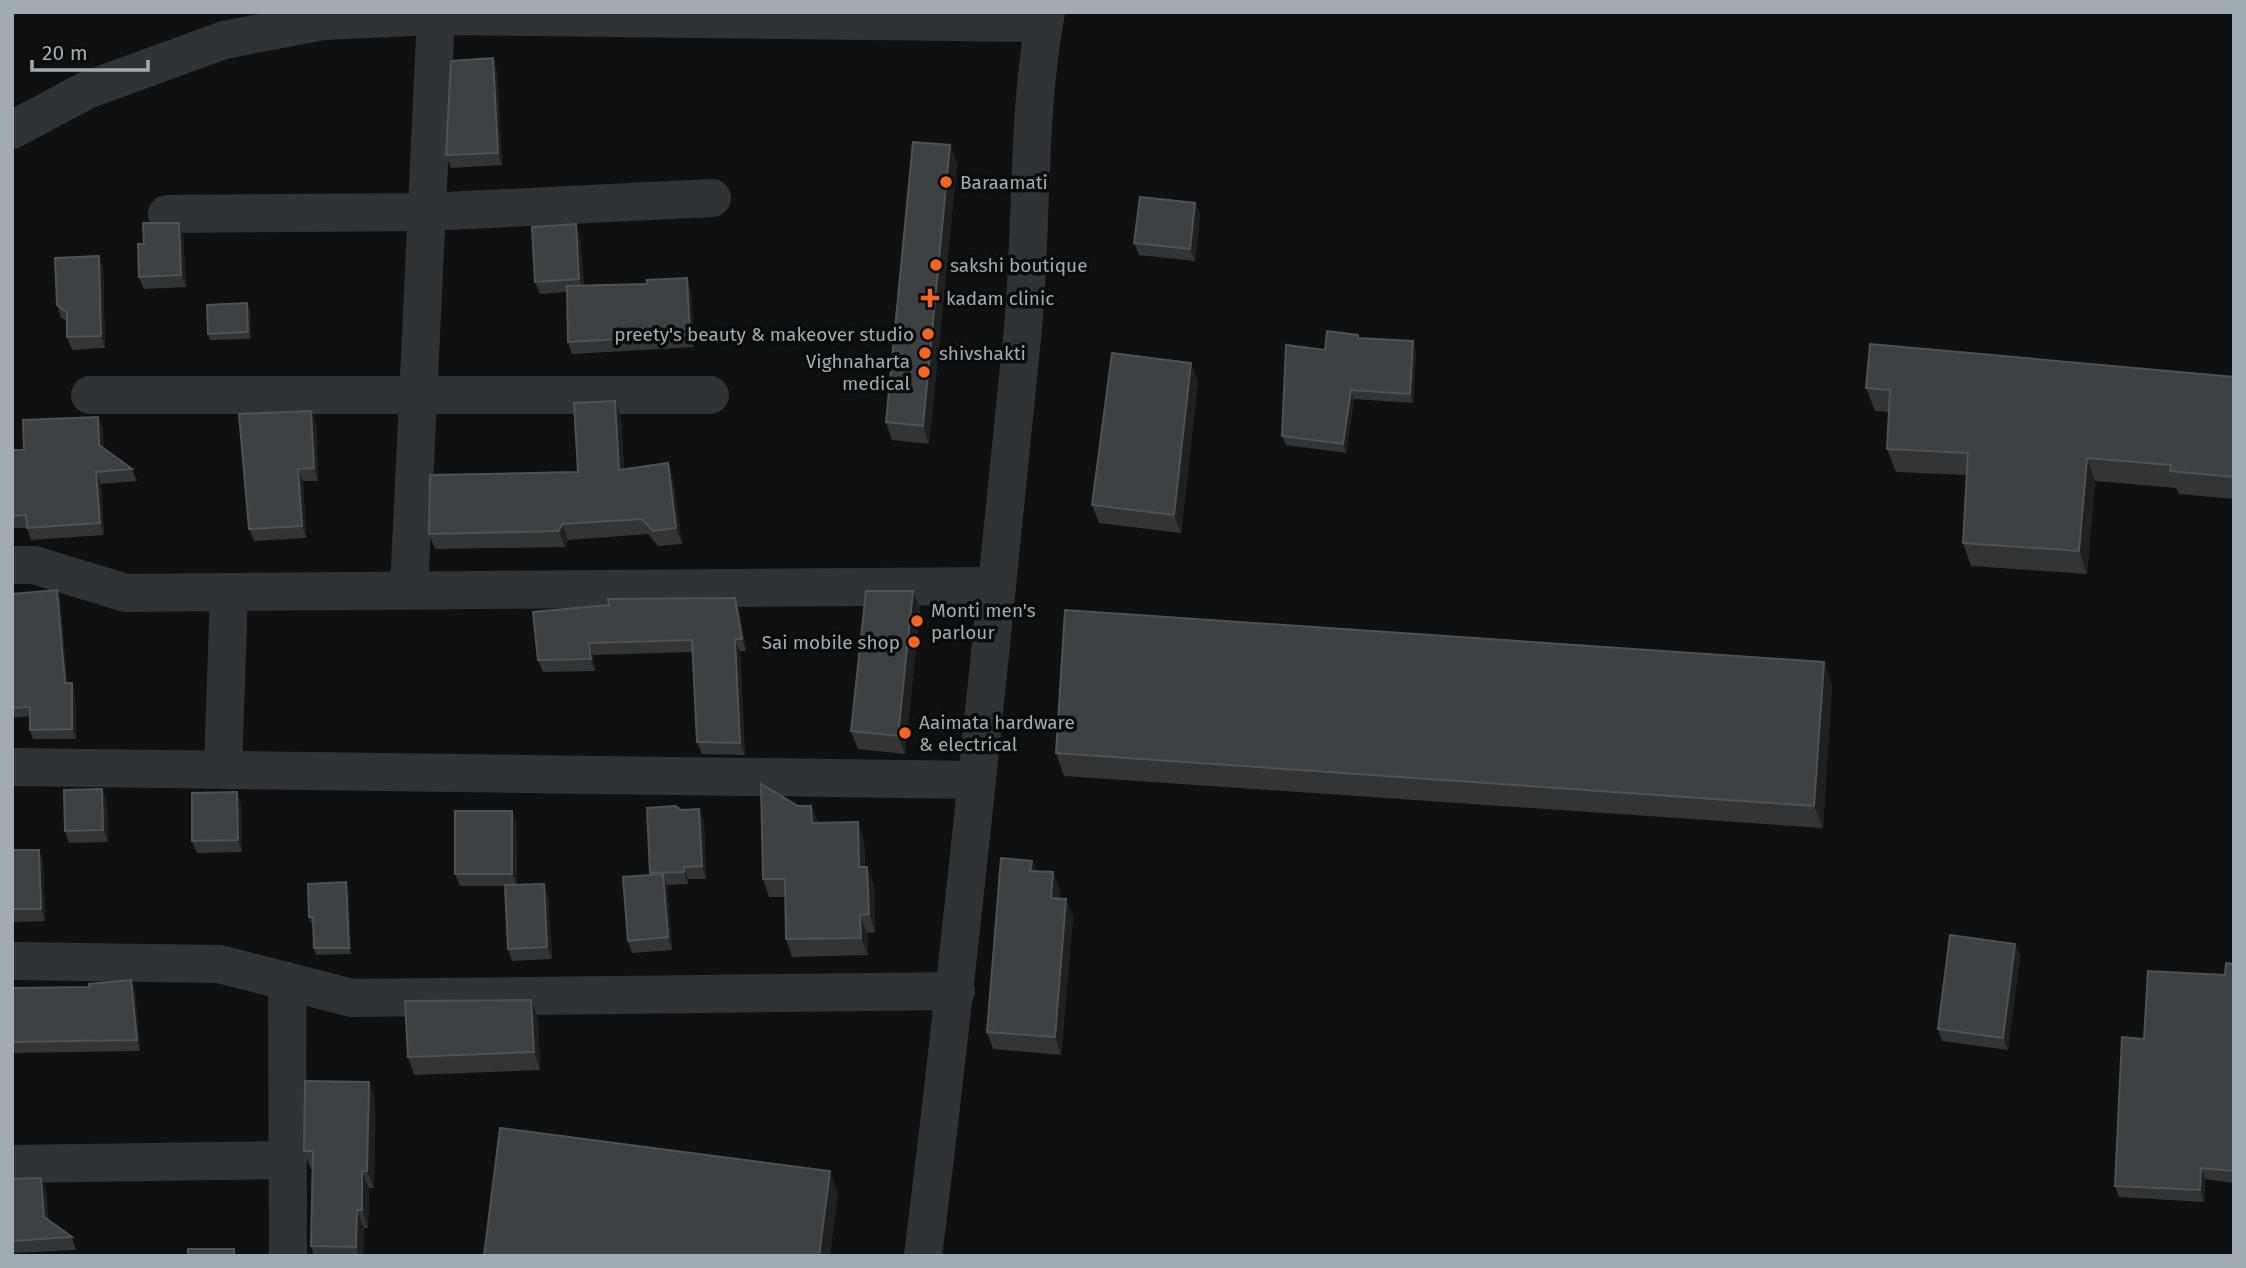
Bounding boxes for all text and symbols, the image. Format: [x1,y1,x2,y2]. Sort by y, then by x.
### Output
scale bar [32,28,147,72]
text: 20 m [42,40,88,66]
place label: Baraamati [960,171,1048,194]
marker: Baraamati [938,174,954,190]
place label: sakshi boutique [950,254,1088,277]
marker: sakshi boutique [928,257,944,273]
place label: kadam clinic [946,287,1054,310]
marker: kadam clinic [920,288,940,308]
place label: preety's beauty & makeover studio [614,323,914,346]
marker: preety's beauty & makeover studio [920,326,936,342]
place label: shivshakti [939,342,1026,365]
marker: shivshakti [917,345,933,361]
place label: Vighnaharta medical [806,350,910,395]
marker: Vighnaharta medical [916,364,932,380]
place label: Monti men's parlour [931,599,1036,644]
marker: Monti men's parlour [909,613,925,629]
place label: Sai mobile shop [762,631,900,654]
marker: Sai mobile shop [906,634,922,650]
place label: Aaimata hardware & electrical [919,711,1075,756]
marker: Aaimata hardware & electrical [897,725,913,741]

